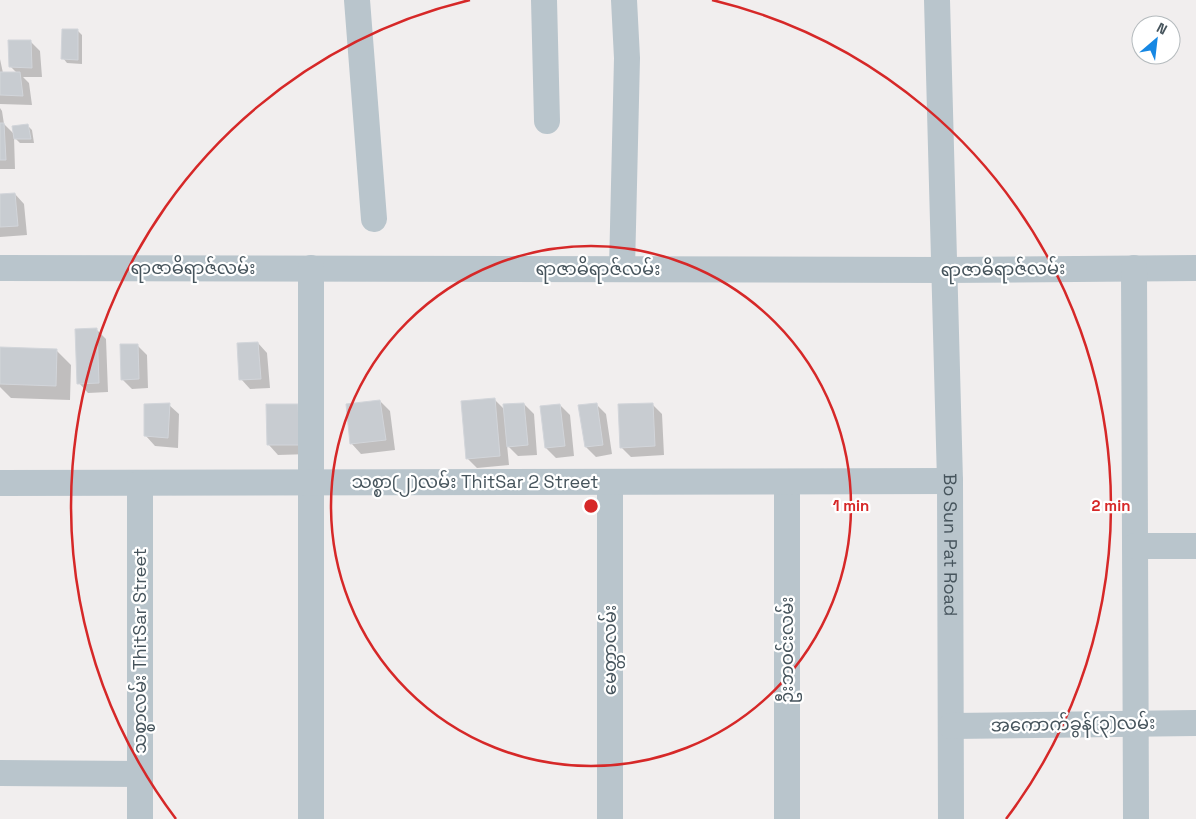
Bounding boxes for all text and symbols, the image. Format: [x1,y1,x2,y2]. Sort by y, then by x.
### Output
north arrow [1131,15,1181,65]
text: N [1154,18,1170,39]
street label: ရာဇာဓိရာဇ်လမ်း [131,254,255,283]
street label: ရာဇာဓိရာဇ်လမ်း [940,254,1066,285]
street label: ရာဇာဓိရာဇ်လမ်း [536,255,660,284]
street label: သစ္စာ(၂)လမ်း ThitSar 2 Street [351,469,599,497]
street label: Bo Sun Pat Road [939,473,962,616]
text: 1 min [833,496,869,515]
text: 2 min [1092,496,1130,515]
centre of rings [582,497,600,515]
street label: သစ္စာလမ်း ThitSar Street [127,548,155,754]
street label: ဦးဘဝင်းလမ်း [774,596,802,704]
street label: မေတ္တာလမ်း [597,605,625,695]
street label: အကောက်ခွန်(၃)လမ်း [990,710,1156,740]

